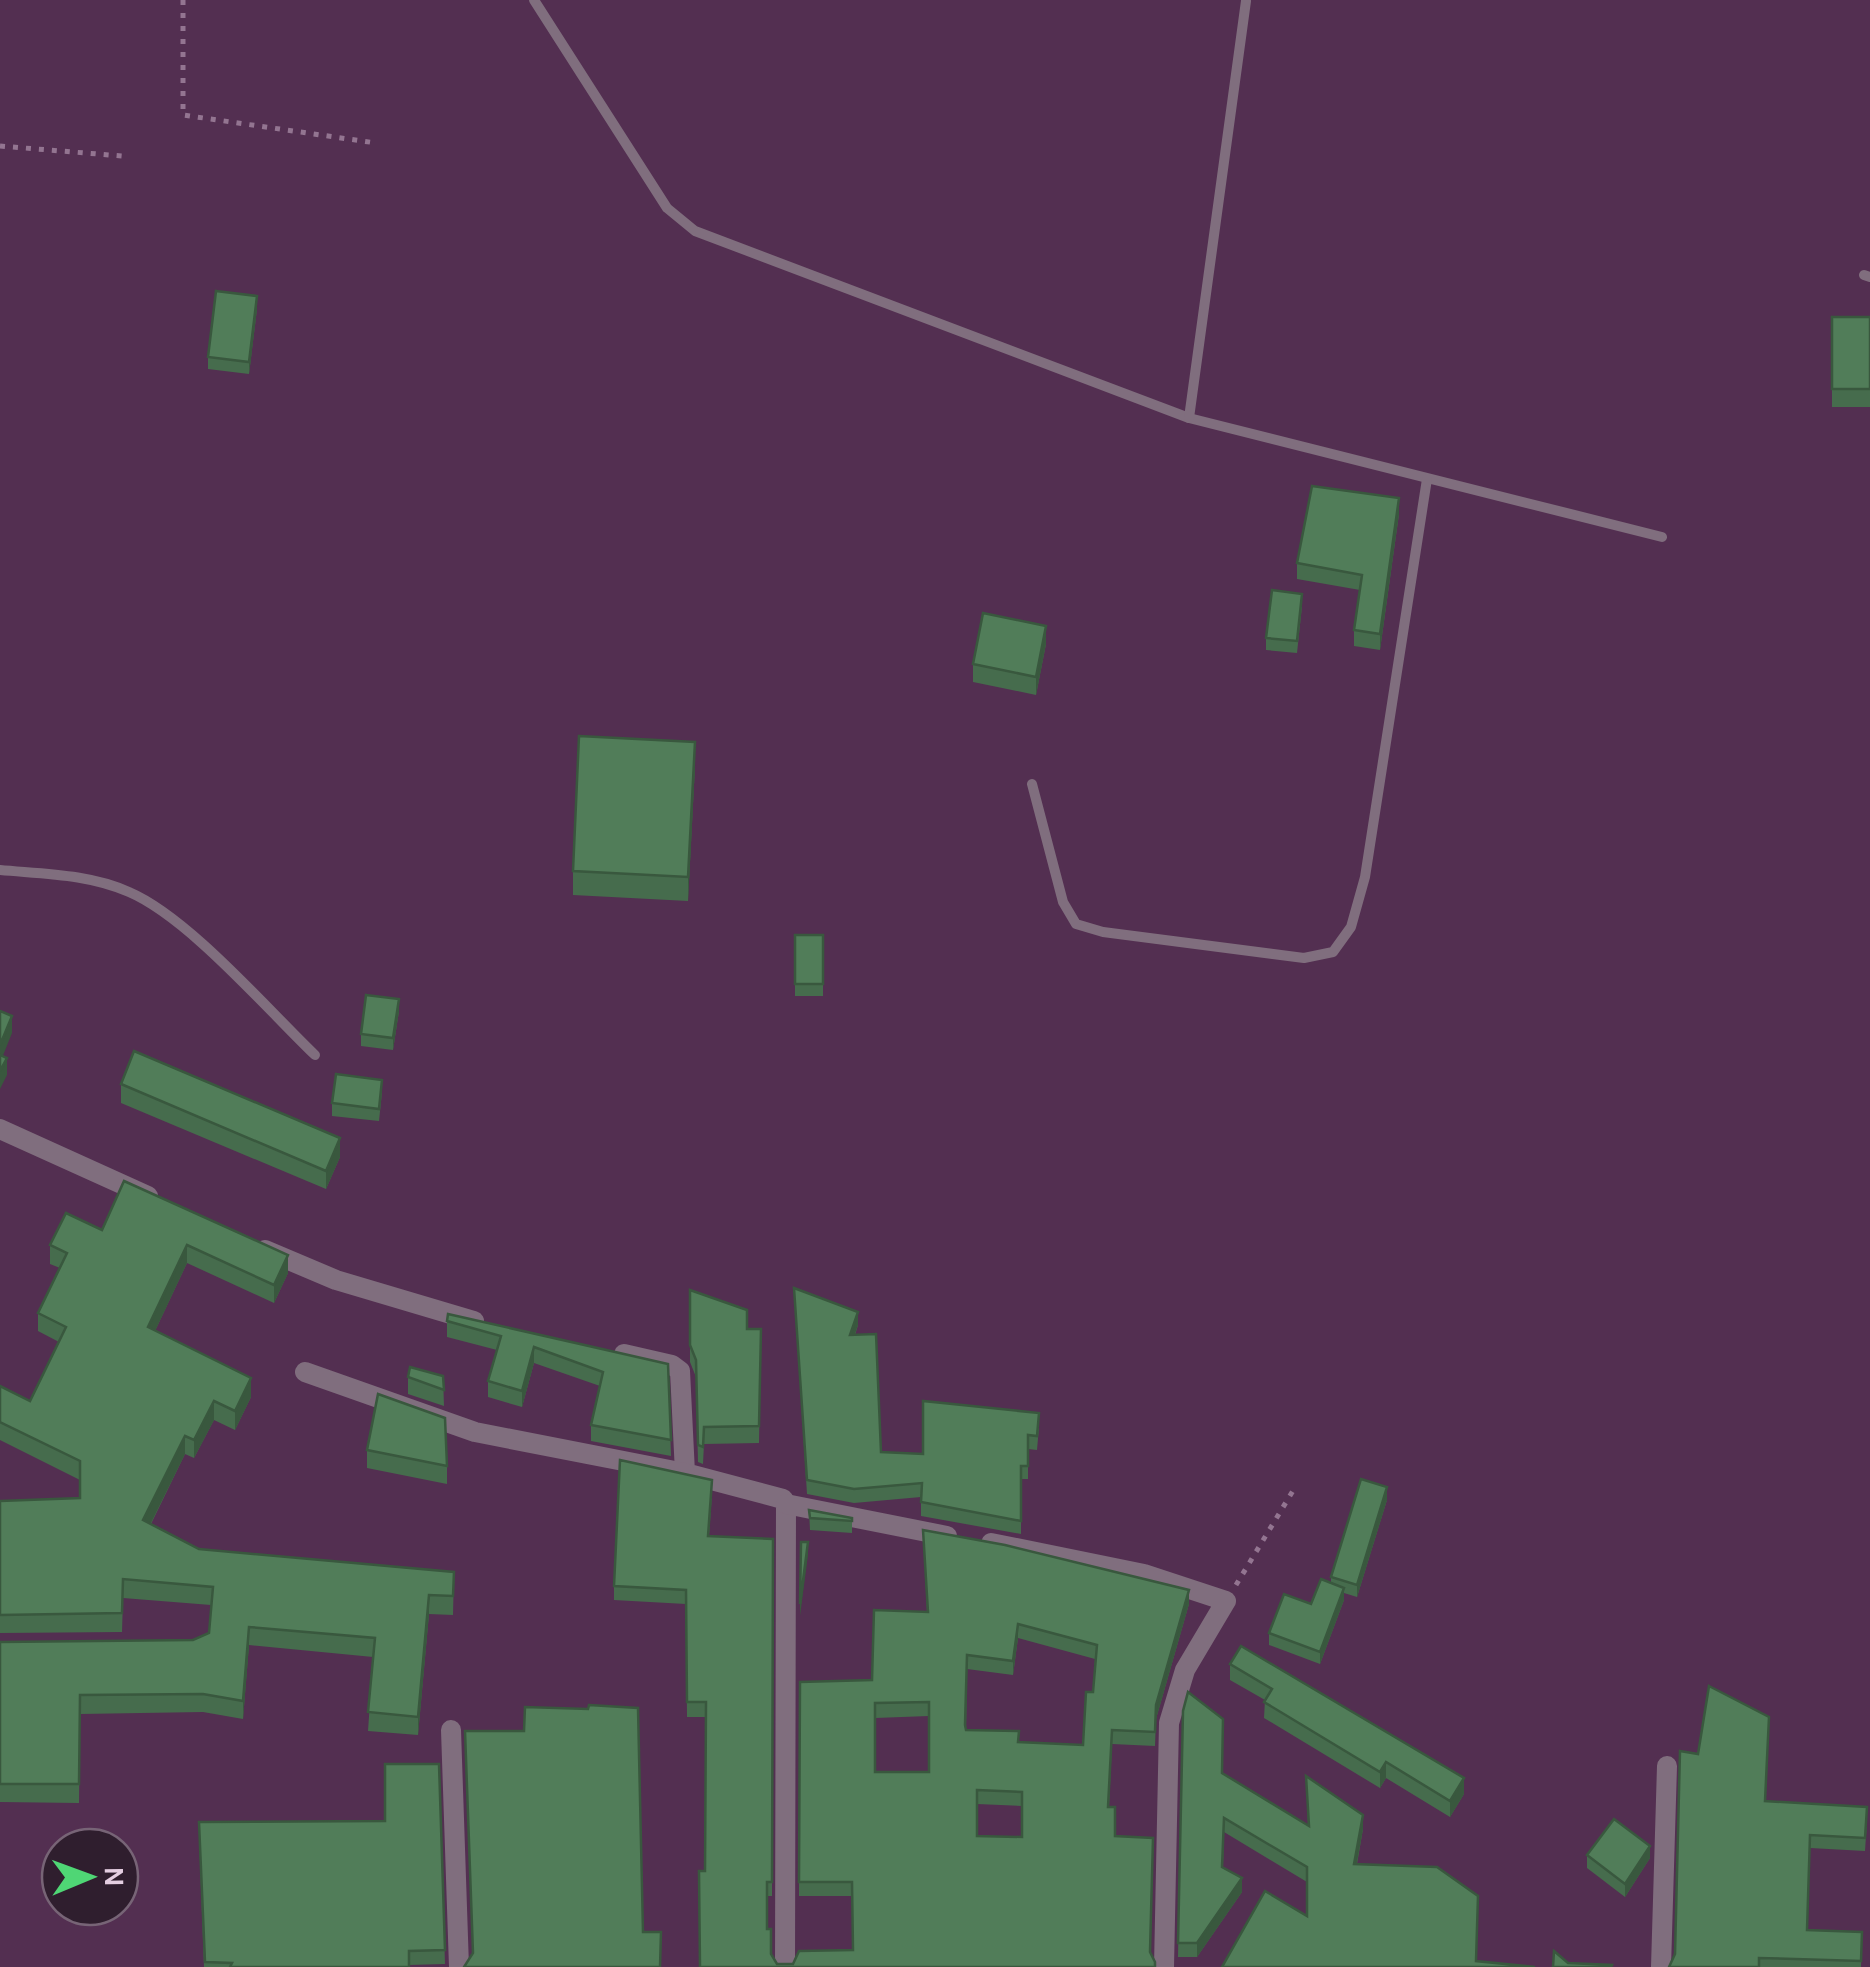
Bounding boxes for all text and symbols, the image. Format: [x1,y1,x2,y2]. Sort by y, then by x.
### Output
north arrow [40,1827,140,1927]
text: N [98,1866,131,1887]

